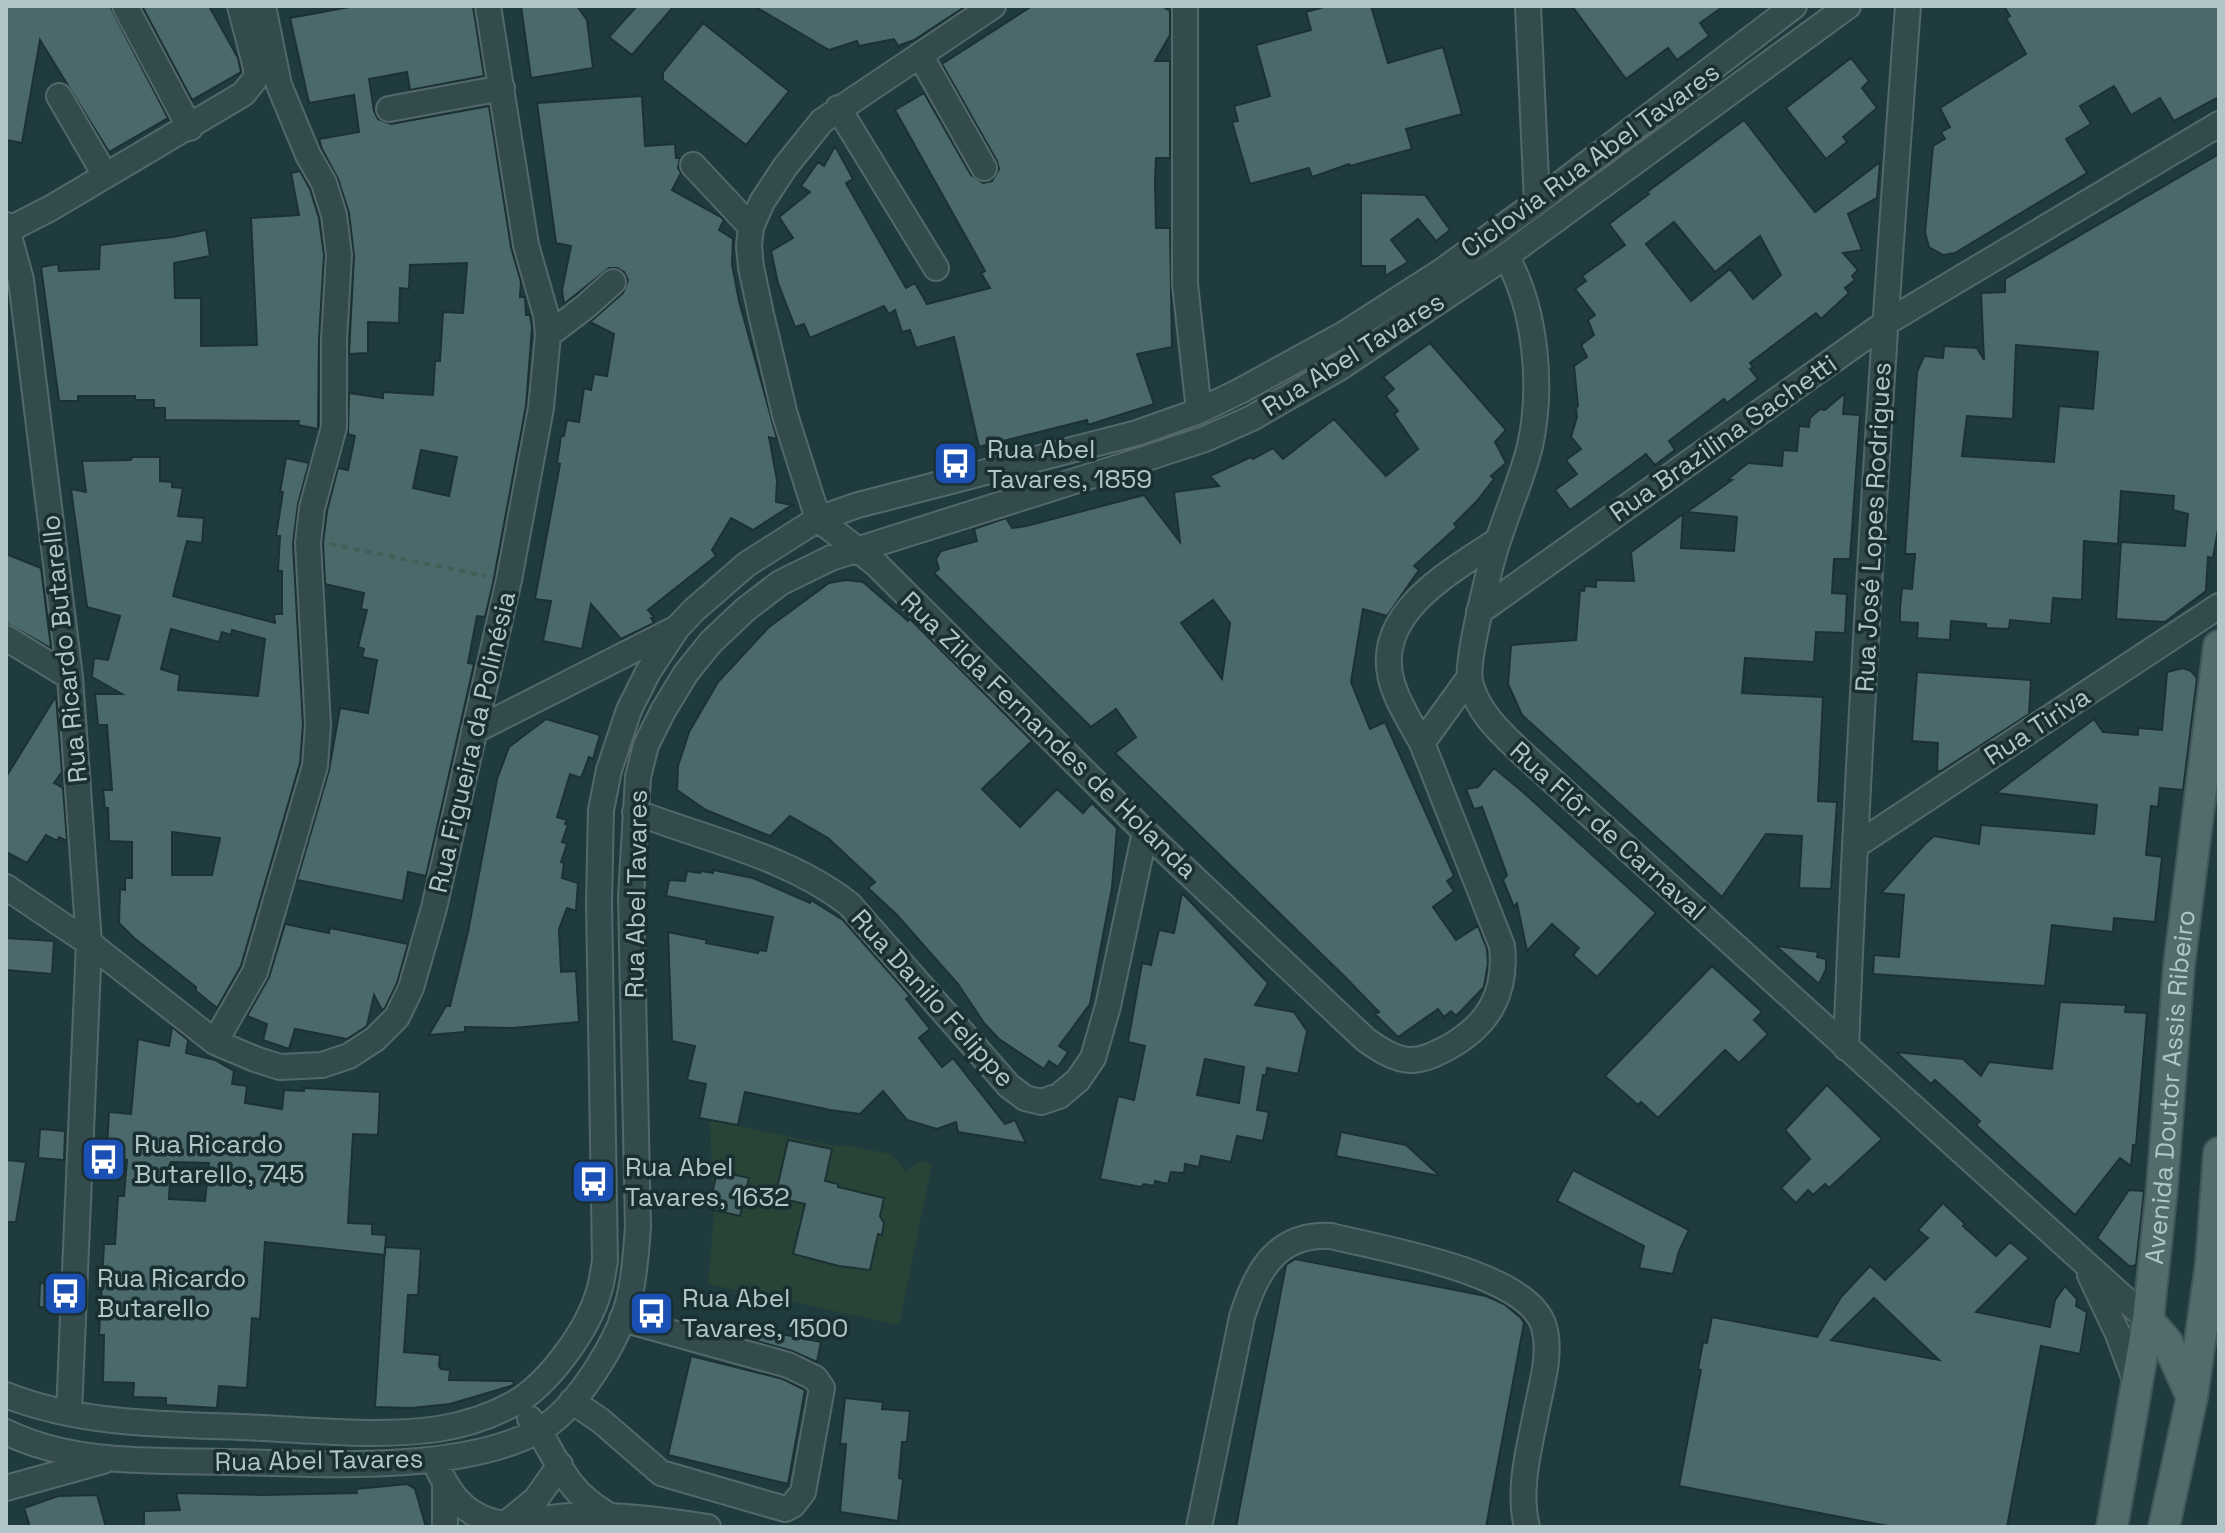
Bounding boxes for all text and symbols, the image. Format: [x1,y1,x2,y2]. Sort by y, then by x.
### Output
street label: Ciclovia Rua Abel Tavares [1454,55,1726,265]
street label: Rua Abel Tavares [1255,284,1451,424]
street label: Rua Brazilina Sachetti [1603,347,1843,529]
street label: Rua José Lopes Rodrigues [1847,361,1899,693]
place label: Rua Abel Tavares, 1859 [987,432,1152,496]
bus stop icon: Rua Abel Tavares, 1859 [932,440,980,488]
street label: Rua Ricardo Butarello [33,513,95,785]
street label: Rua Zilda Fernandes de Holanda [894,584,1204,886]
street label: Rua Figueira da Polinésia [421,588,523,896]
street label: Rua Tiriva [1978,679,2096,773]
street label: Rua Flôr de Carnaval [1503,734,1713,928]
street label: Rua Abel Tavares [617,789,655,999]
street label: Rua Danilo Felippe [844,902,1022,1094]
street label: Avenida Doutor Assis Ribeiro [2137,908,2203,1266]
place label: Rua Ricardo Butarello, 745 [134,1127,305,1191]
bus stop icon: Rua Ricardo Butarello, 745 [79,1135,127,1183]
place label: Rua Abel Tavares, 1632 [625,1150,790,1214]
bus stop icon: Rua Abel Tavares, 1632 [570,1158,618,1206]
place label: Rua Ricardo Butarello [97,1261,246,1325]
bus stop icon: Rua Ricardo Butarello [42,1269,90,1317]
place label: Rua Abel Tavares, 1500 [682,1281,848,1345]
bus stop icon: Rua Abel Tavares, 1500 [627,1289,675,1337]
street label: Rua Abel Tavares [214,1441,424,1479]

